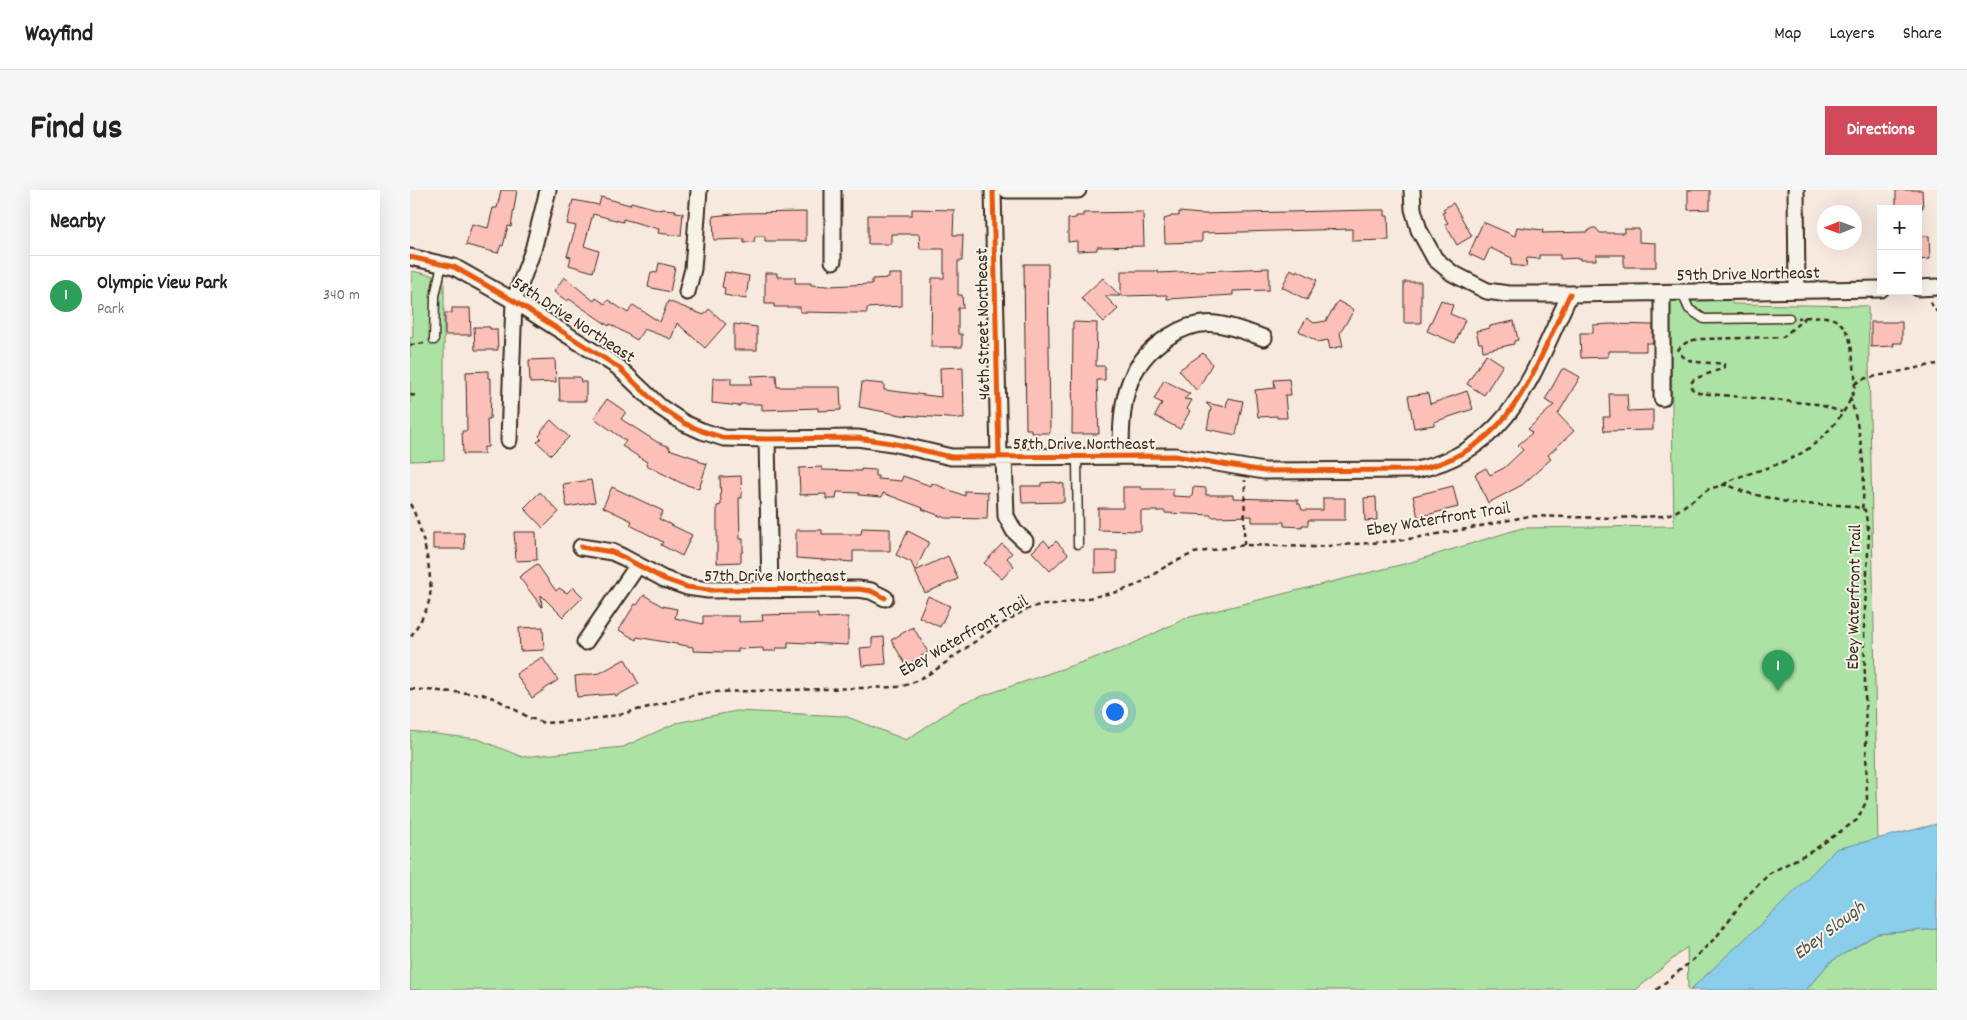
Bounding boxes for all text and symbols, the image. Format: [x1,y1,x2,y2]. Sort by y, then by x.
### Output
text: Wayfind [25,18,93,52]
text: Map [1774,22,1801,47]
text: Layers [1829,22,1875,47]
text: Share [1903,22,1942,47]
text: Find us [30,105,122,155]
button: Directions [1825,106,1937,155]
north arrow [1817,205,1862,250]
map controls [1877,205,1922,295]
button: + [1877,205,1922,250]
text: Nearby [50,208,105,238]
street label: 46th Street Northeast [971,247,998,400]
button: − [1877,250,1922,295]
street label: 59th Drive Northeast [1676,262,1820,289]
text: Olympic View Park [97,271,227,298]
street label: 58th Drive Northeast [506,272,639,371]
text: 1 [64,284,68,307]
text: 340 m [323,284,360,307]
text: Park [97,298,124,321]
street label: 58th Drive Northeast [1013,433,1156,458]
street label: Ebey Waterfront Trail [1365,497,1513,544]
street label: Ebey Waterfront Trail [1842,523,1869,670]
street label: 57th Drive Northeast [704,565,846,590]
street label: Ebey Waterfront Trail [895,590,1034,684]
pin: 1 [1762,650,1794,691]
your location [1102,699,1128,725]
water label: Ebey Slough [1789,895,1873,968]

